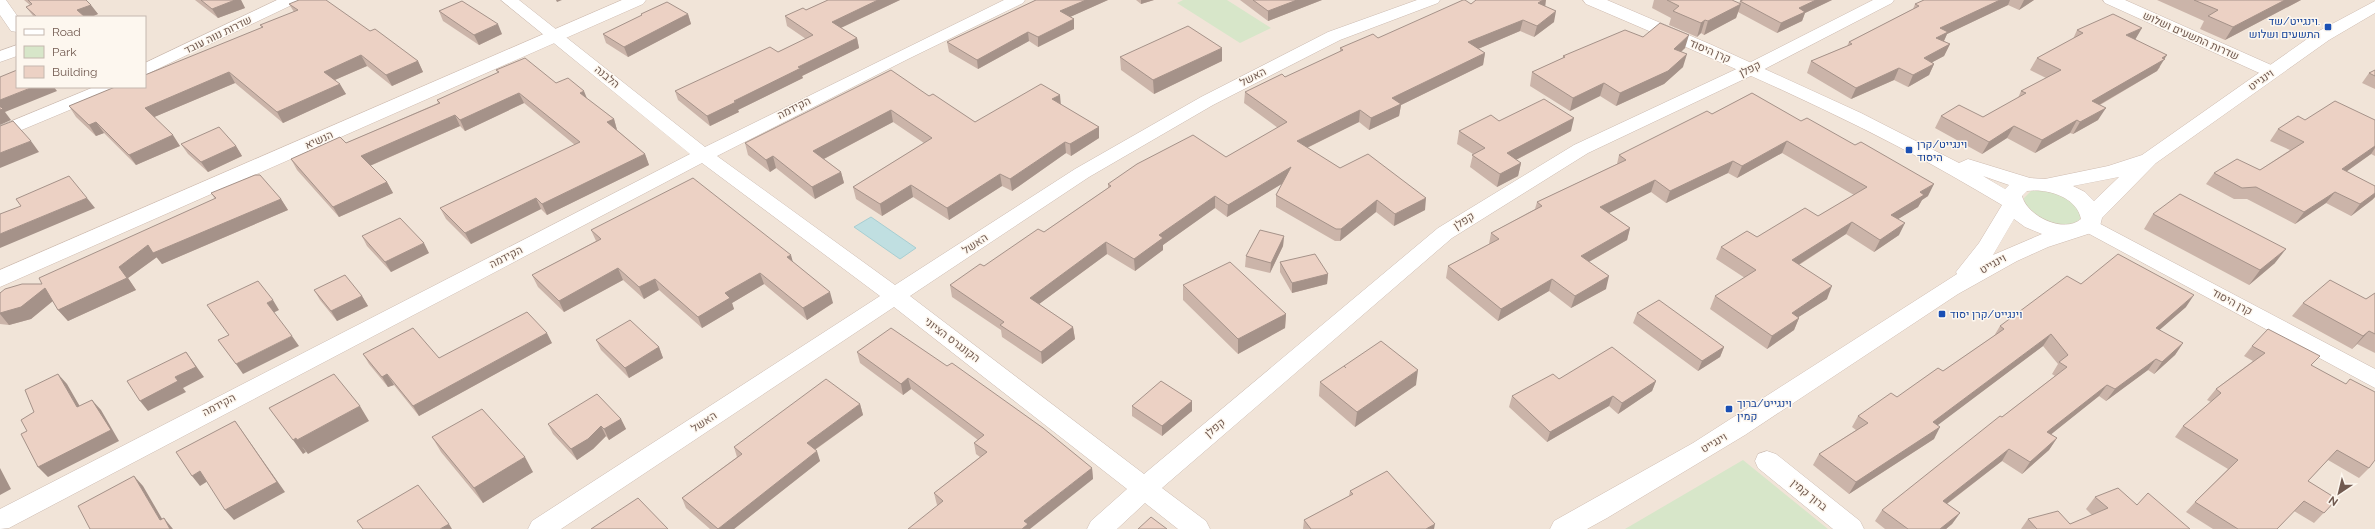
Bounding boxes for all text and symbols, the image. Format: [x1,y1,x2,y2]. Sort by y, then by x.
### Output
street label: שדרות התשעים ושלוש [2141,9,2241,63]
street label: שדרות נווה עובד [182,13,254,57]
place label: וינגייט/שד. התשעים ושלוש [2249,15,2320,41]
legend [16,16,146,88]
marker: וינגייט/שד. התשעים ושלוש [2323,22,2333,32]
text: Road [52,25,81,39]
street label: קרן היסוד [1687,36,1733,66]
text: Park [52,45,77,59]
street label: קפלן [1737,58,1763,80]
street label: הלבנה [592,63,622,91]
text: Building [52,65,98,79]
street label: האשל [1238,65,1268,89]
street label: וינגייט [2246,67,2276,93]
street label: הקידמה [775,94,813,122]
street label: הנשיא [303,128,335,152]
place label: וינגייט/קרן היסוד [1917,138,1967,164]
marker: וינגייט/קרן היסוד [1904,145,1914,155]
street label: קפלן [1451,210,1477,232]
street label: האשל [960,231,990,257]
street label: הקידמה [487,243,525,271]
street label: וינגייט [1978,251,2008,277]
street label: קרן היסוד [2210,286,2254,318]
place label: וינגייט/קרן יסוד [1950,308,2022,321]
marker: וינגייט/קרן יסוד [1937,309,1947,319]
street label: הקונגרס הציוני [922,315,982,365]
street label: הקידמה [200,391,238,419]
place label: וינגייט/ברוך קמין [1737,397,1792,423]
marker: וינגייט/ברוך קמין [1724,404,1734,414]
street label: האשל [689,409,719,435]
street label: קפלן [1202,416,1228,440]
street label: וינגייט [1699,430,1729,456]
north arrow [2319,473,2359,513]
street label: ברוך קמין [1788,476,1830,514]
text: N [2326,493,2341,509]

